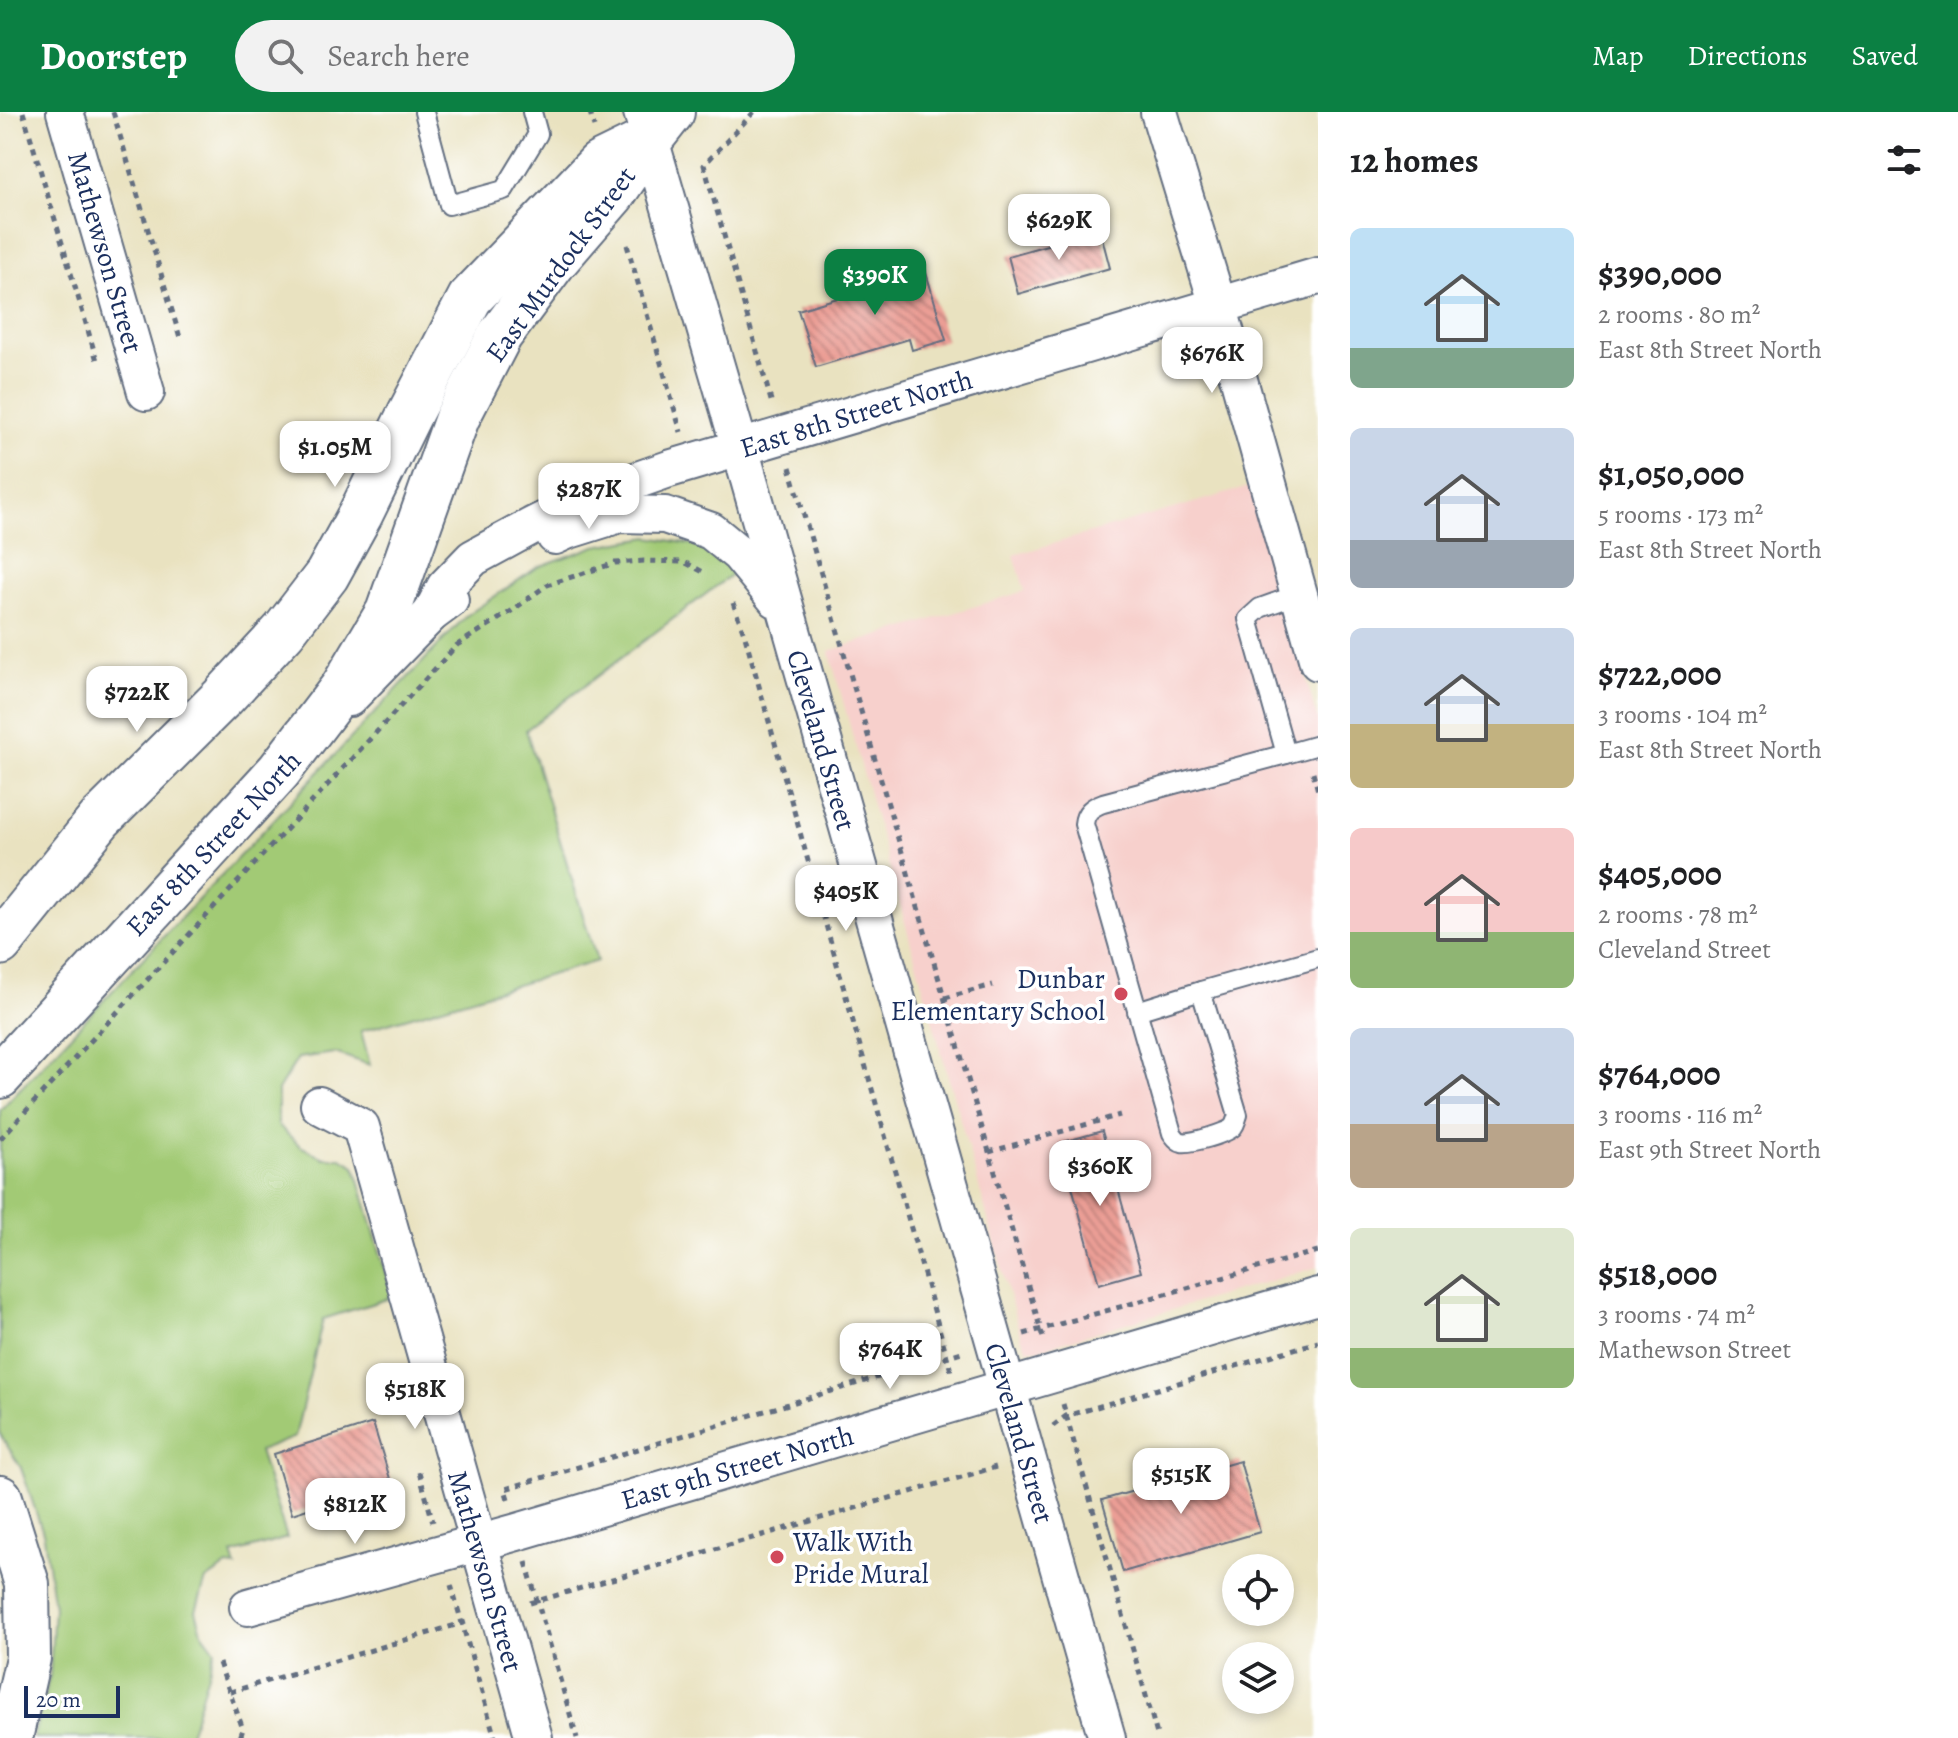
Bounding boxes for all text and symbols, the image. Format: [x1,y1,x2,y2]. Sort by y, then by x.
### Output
search box [235,20,795,92]
text: Doorstep [40,30,187,82]
icon: search [263,34,307,78]
text: Search here [327,36,470,76]
text: Map [1592,37,1643,75]
text: Directions [1687,37,1808,75]
text: Saved [1852,37,1918,75]
text: 12 homes [1350,137,1479,184]
icon: filters [1882,138,1926,182]
street label: Mathewson Street [58,147,152,357]
street label: East Murdock Street [477,159,645,370]
pin: $629K [1003,194,1115,262]
text: $629K [1026,202,1092,237]
pin: $390K [819,249,931,317]
text: $390,000 [1598,250,1722,297]
text: $390K [842,257,908,292]
icon: home [1414,260,1510,356]
text: 2 rooms · 80 m² [1598,297,1760,332]
pin: $676K [1156,327,1268,395]
text: East 8th Street North [1598,332,1822,367]
text: $676K [1180,335,1244,370]
street label: East 8th Street North [735,361,977,467]
pin: $1.05M [270,421,400,489]
text: $1.05M [298,429,372,464]
text: $1,050,000 [1598,450,1744,497]
icon: home [1414,460,1510,556]
pin: $287K [533,463,645,531]
text: $287K [556,471,622,506]
text: 5 rooms · 173 m² [1598,497,1763,532]
text: East 8th Street North [1598,532,1822,567]
street label: Cleveland Street [777,646,865,835]
text: $722,000 [1598,650,1722,697]
icon: home [1414,660,1510,756]
pin: $722K [81,666,193,734]
text: $722K [104,674,170,709]
text: 3 rooms · 104 m² [1598,697,1767,732]
text: East 8th Street North [1598,732,1822,767]
street label: East 8th Street North [118,742,310,945]
text: $405,000 [1598,850,1722,897]
icon: home [1414,860,1510,956]
pin: $405K [790,865,902,933]
text: $405K [813,873,879,908]
text: 2 rooms · 78 m² [1598,897,1757,932]
text: Cleveland Street [1598,932,1771,967]
place label: Dunbar Elementary School [891,960,1105,1030]
marker: Dunbar Elementary School [1112,985,1130,1003]
text: $764,000 [1598,1050,1721,1097]
icon: home [1414,1060,1510,1156]
text: 3 rooms · 116 m² [1598,1097,1762,1132]
text: East 9th Street North [1598,1132,1821,1167]
pin: $360K [1044,1140,1156,1208]
text: $360K [1067,1148,1133,1183]
text: $518,000 [1598,1250,1717,1297]
icon: home [1414,1260,1510,1356]
text: 3 rooms · 74 m² [1598,1297,1755,1332]
pin: $764K [834,1323,946,1391]
text: $764K [858,1331,922,1366]
text: Mathewson Street [1598,1332,1791,1367]
street label: Cleveland Street [975,1339,1063,1528]
pin: $518K [359,1363,471,1431]
text: $518K [384,1371,446,1406]
street label: East 9th Street North [616,1417,858,1519]
pin: $515K [1125,1448,1237,1516]
text: $515K [1151,1456,1211,1491]
street label: Mathewson Street [438,1466,532,1676]
pin: $812K [299,1478,411,1546]
text: $812K [323,1486,387,1521]
place label: Walk With Pride Mural [792,1523,929,1593]
marker: Walk With Pride Mural [768,1548,786,1566]
map controls [1222,1554,1294,1714]
button: locate [1222,1554,1294,1626]
button: layers [1222,1642,1294,1714]
scale bar [24,1682,120,1718]
text: 20 m [36,1685,81,1715]

